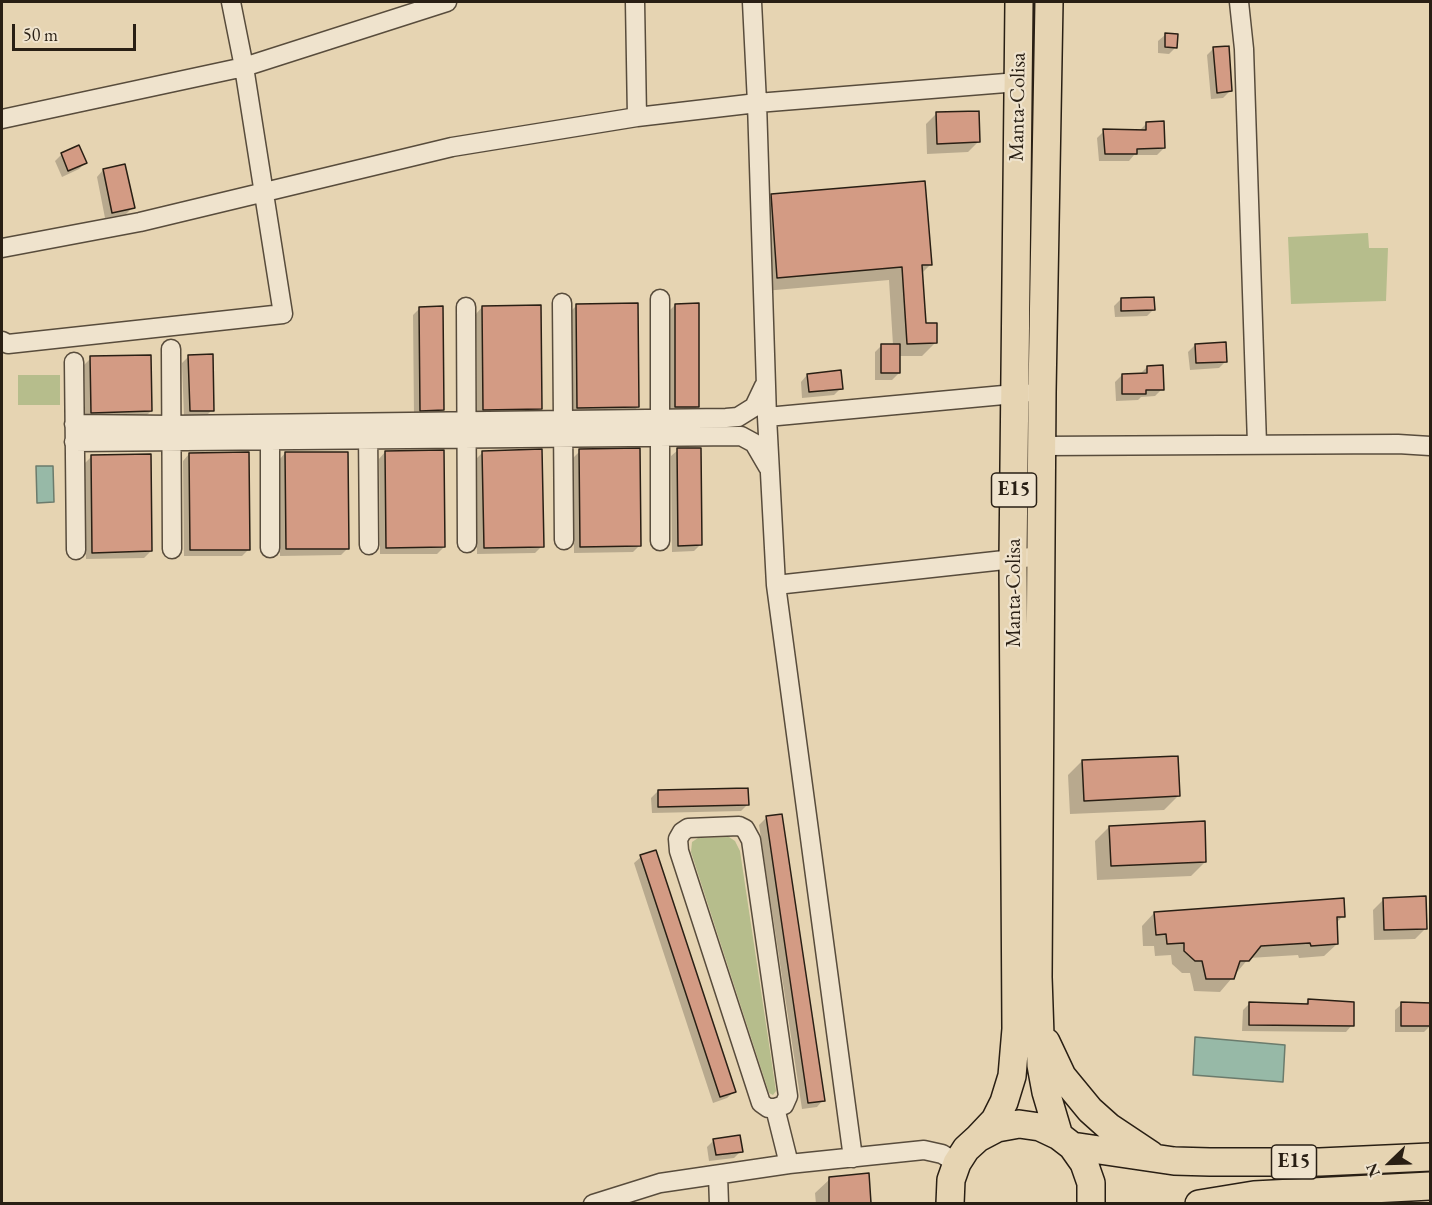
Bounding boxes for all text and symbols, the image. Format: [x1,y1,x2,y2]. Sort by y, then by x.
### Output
scale bar [15,12,140,50]
text: 50 m [23,23,58,46]
street label: Manta-Colisa [1004,52,1032,162]
road number: E15 [992,473,1036,507]
street label: Manta-Colisa [1001,538,1027,648]
north arrow [1360,1133,1420,1193]
road number: E15 [1272,1145,1316,1179]
text: N [1361,1160,1385,1180]

